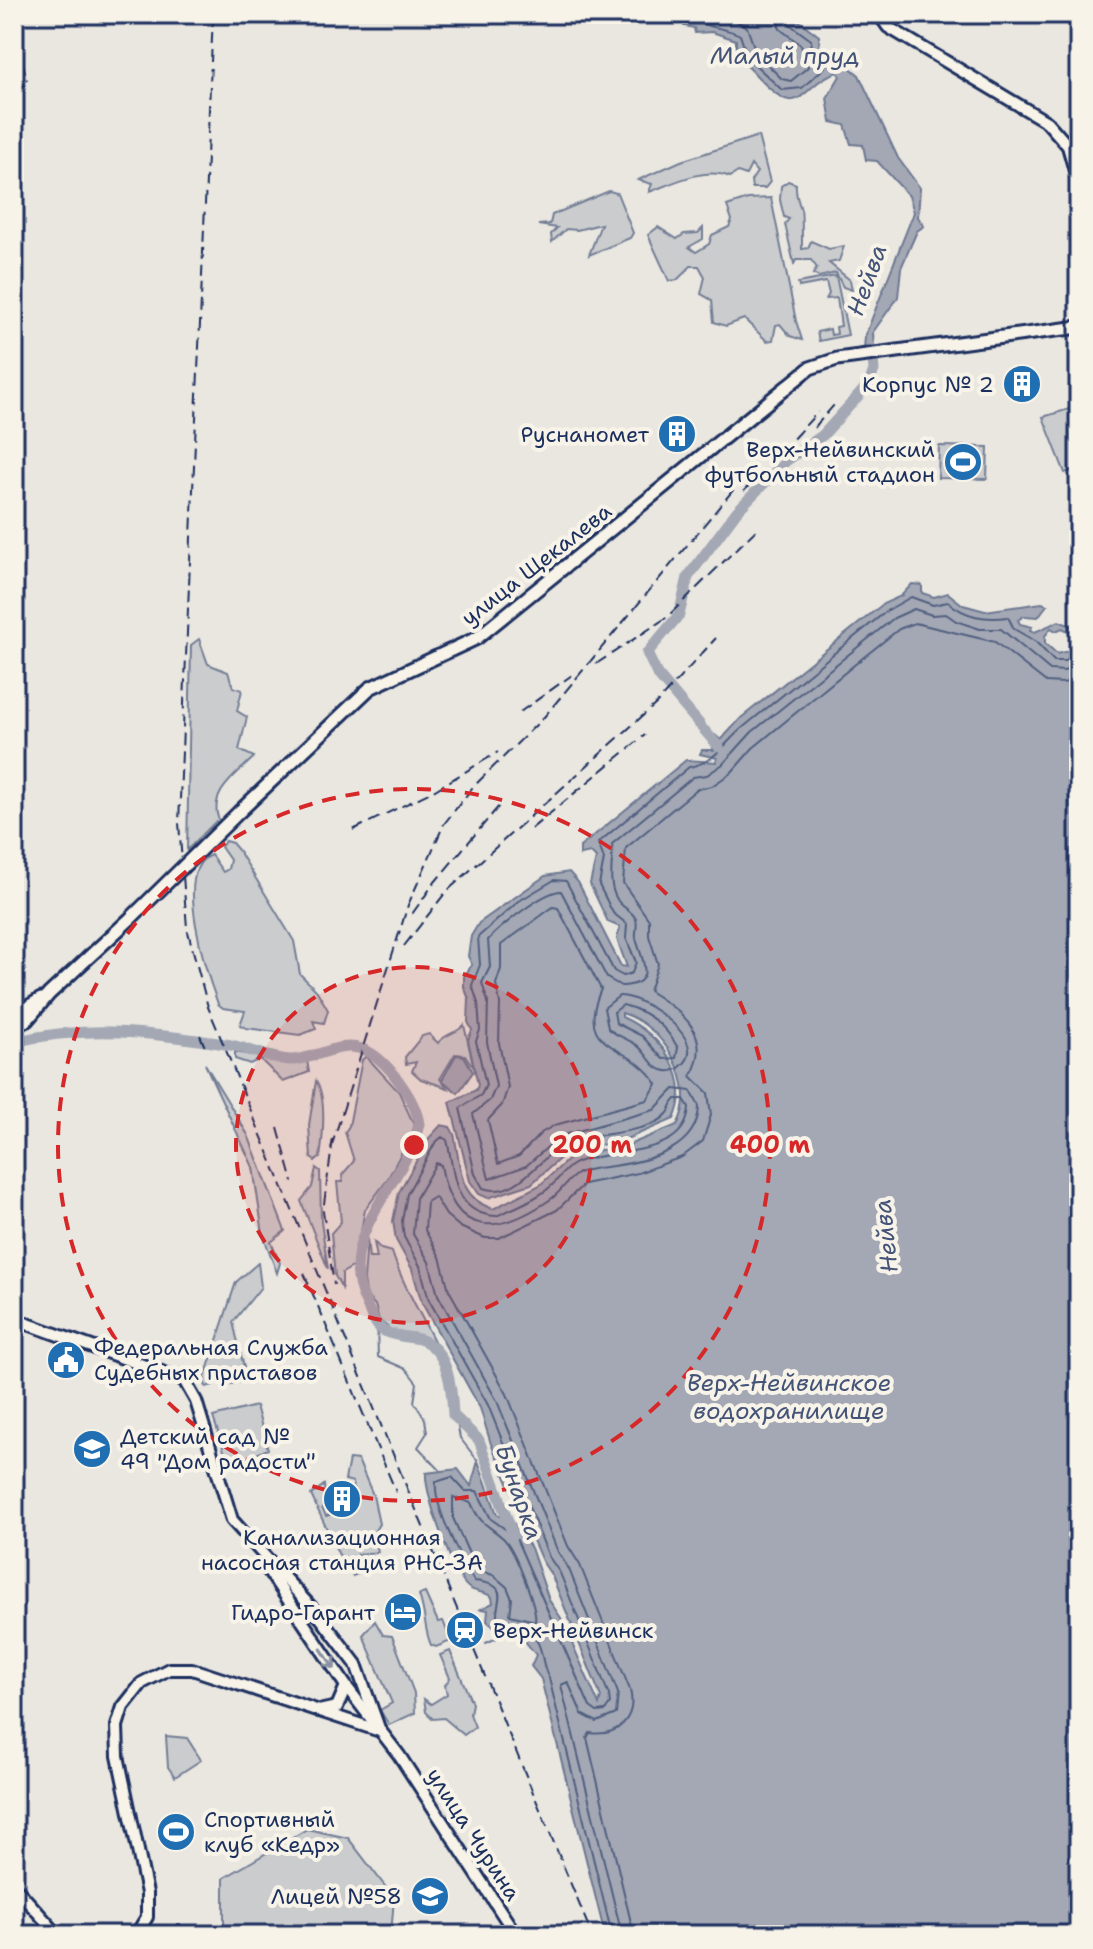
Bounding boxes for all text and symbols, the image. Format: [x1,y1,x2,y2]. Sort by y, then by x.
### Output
water label: Малый пруд [710,40,860,72]
water label: Нейва [839,240,895,320]
building icon: Корпус № 2 [1001,363,1043,405]
place label: Корпус № 2 [862,370,994,399]
building icon: Руснаномет [656,413,698,455]
place label: Руснаномет [520,420,650,449]
place label: Верх-Нейвинский футбольный стадион [705,435,935,489]
sports icon: Верх-Нейвинский футбольный стадион [942,441,984,483]
street label: улица Щекалева [455,496,618,632]
text: 200 m [552,1129,632,1161]
text: 400 m [730,1129,810,1161]
centre of rings [400,1131,428,1159]
water label: Нейва [866,1197,906,1275]
place label: Федеральная Служба Судебных приставов [94,1333,328,1387]
public building icon: Федеральная Служба Судебных приставов [45,1339,87,1381]
water label: Верх-Нейвинское водохранилище [687,1367,891,1427]
place label: Детский сад № 49 "Дом радости" [120,1422,316,1476]
school or university icon: Детский сад № 49 "Дом радости" [71,1428,113,1470]
water label: Бунарка [488,1440,550,1544]
building icon: Канализационная насосная станция РНС-3А [321,1478,363,1520]
place label: Канализационная насосная станция РНС-3А [201,1523,483,1577]
hotel icon: Гидро-Гарант [382,1591,424,1633]
place label: Гидро-Гарант [231,1598,376,1627]
station icon: Верх-Нейвинск [444,1609,486,1651]
place label: Верх-Нейвинск [493,1616,654,1645]
one-way arrow [320,1648,336,1670]
street label: улица Чурина [420,1762,528,1907]
place label: Спортивный клуб «Кедр» [204,1805,340,1859]
sports icon: Спортивный клуб «Кедр» [155,1811,197,1853]
school or university icon: Лицей №58 [409,1875,451,1917]
place label: Лицей №58 [271,1882,402,1911]

